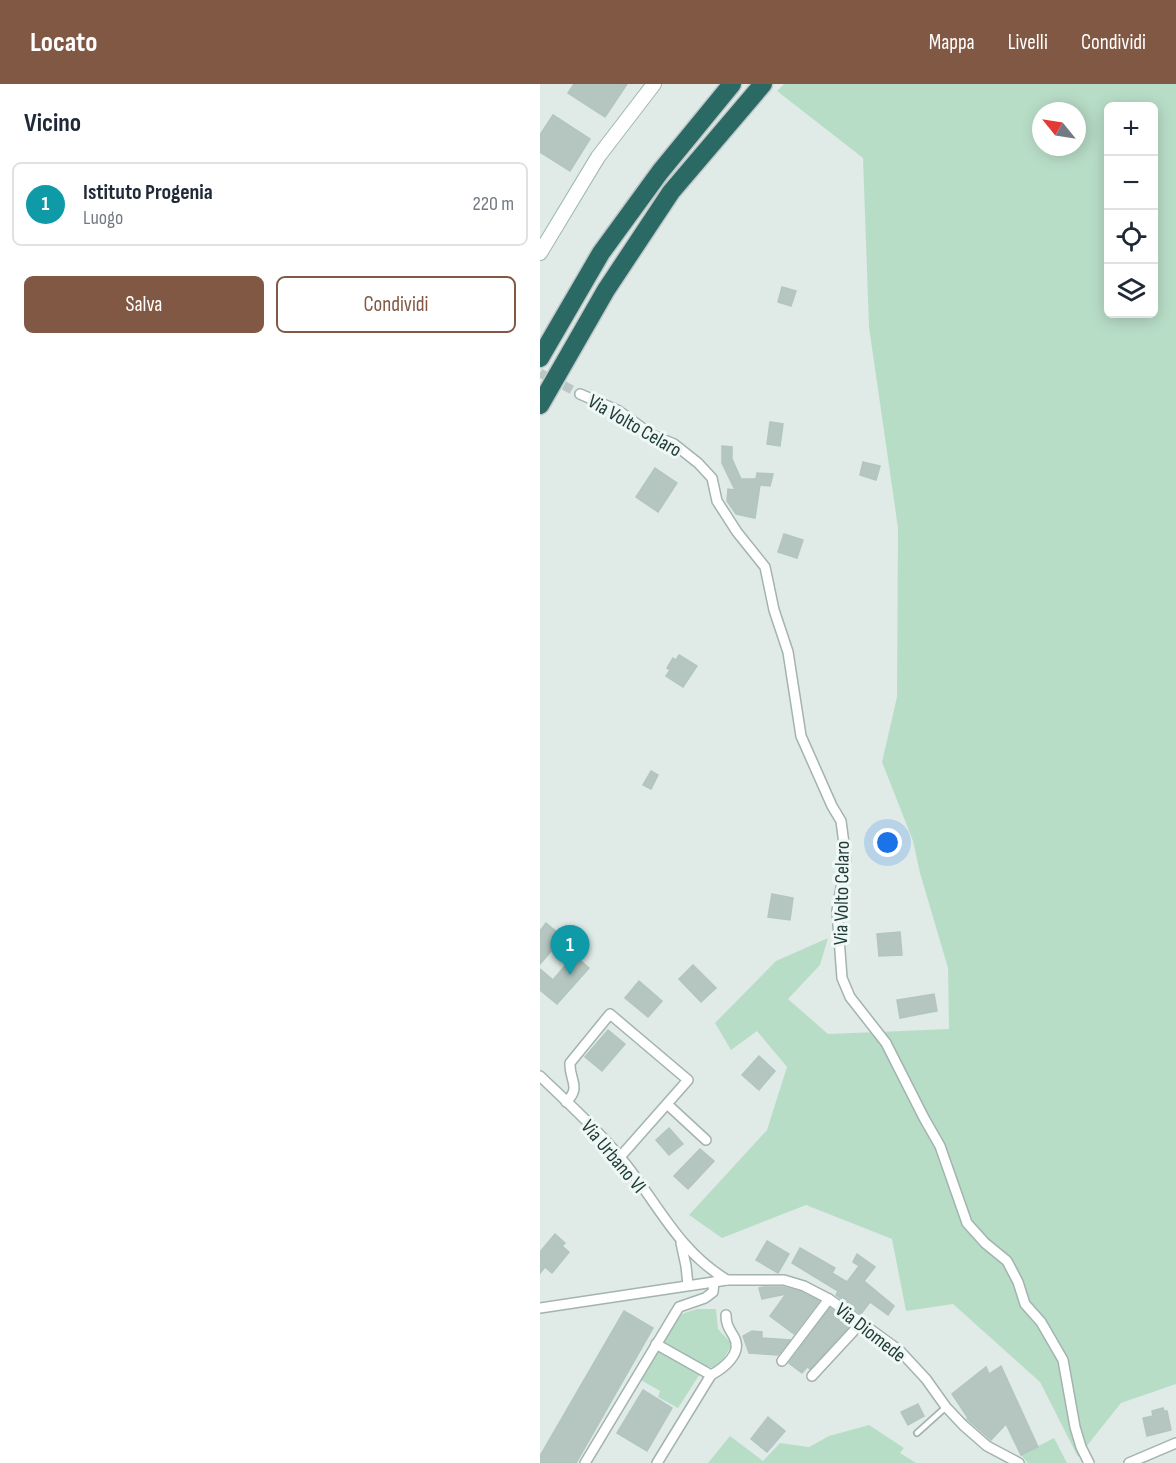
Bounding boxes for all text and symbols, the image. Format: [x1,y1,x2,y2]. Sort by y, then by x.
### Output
text: Locato [30,26,97,59]
text: Mappa [929,30,975,55]
text: Livelli [1008,30,1048,55]
text: Condividi [1081,30,1146,55]
north arrow [1032,102,1086,156]
map controls [1104,102,1158,318]
button: + [1104,102,1158,156]
text: Vicino [24,108,81,139]
button: − [1104,156,1158,210]
text: Istituto Progenia [83,179,213,206]
text: 1 [42,192,49,216]
text: 220 m [473,192,514,216]
text: Luogo [83,206,123,230]
button: locate [1104,210,1158,264]
button: layers [1104,264,1158,318]
button: Salva [24,276,264,333]
button: Condividi [276,276,516,333]
street label: Via Volto Celaro [583,389,686,462]
your location [873,828,902,857]
street label: Via Volto Celaro [829,841,855,945]
pin: 1 [550,926,590,975]
street label: Via Urbano VI [576,1115,651,1198]
street label: Via Diomede [830,1298,910,1368]

